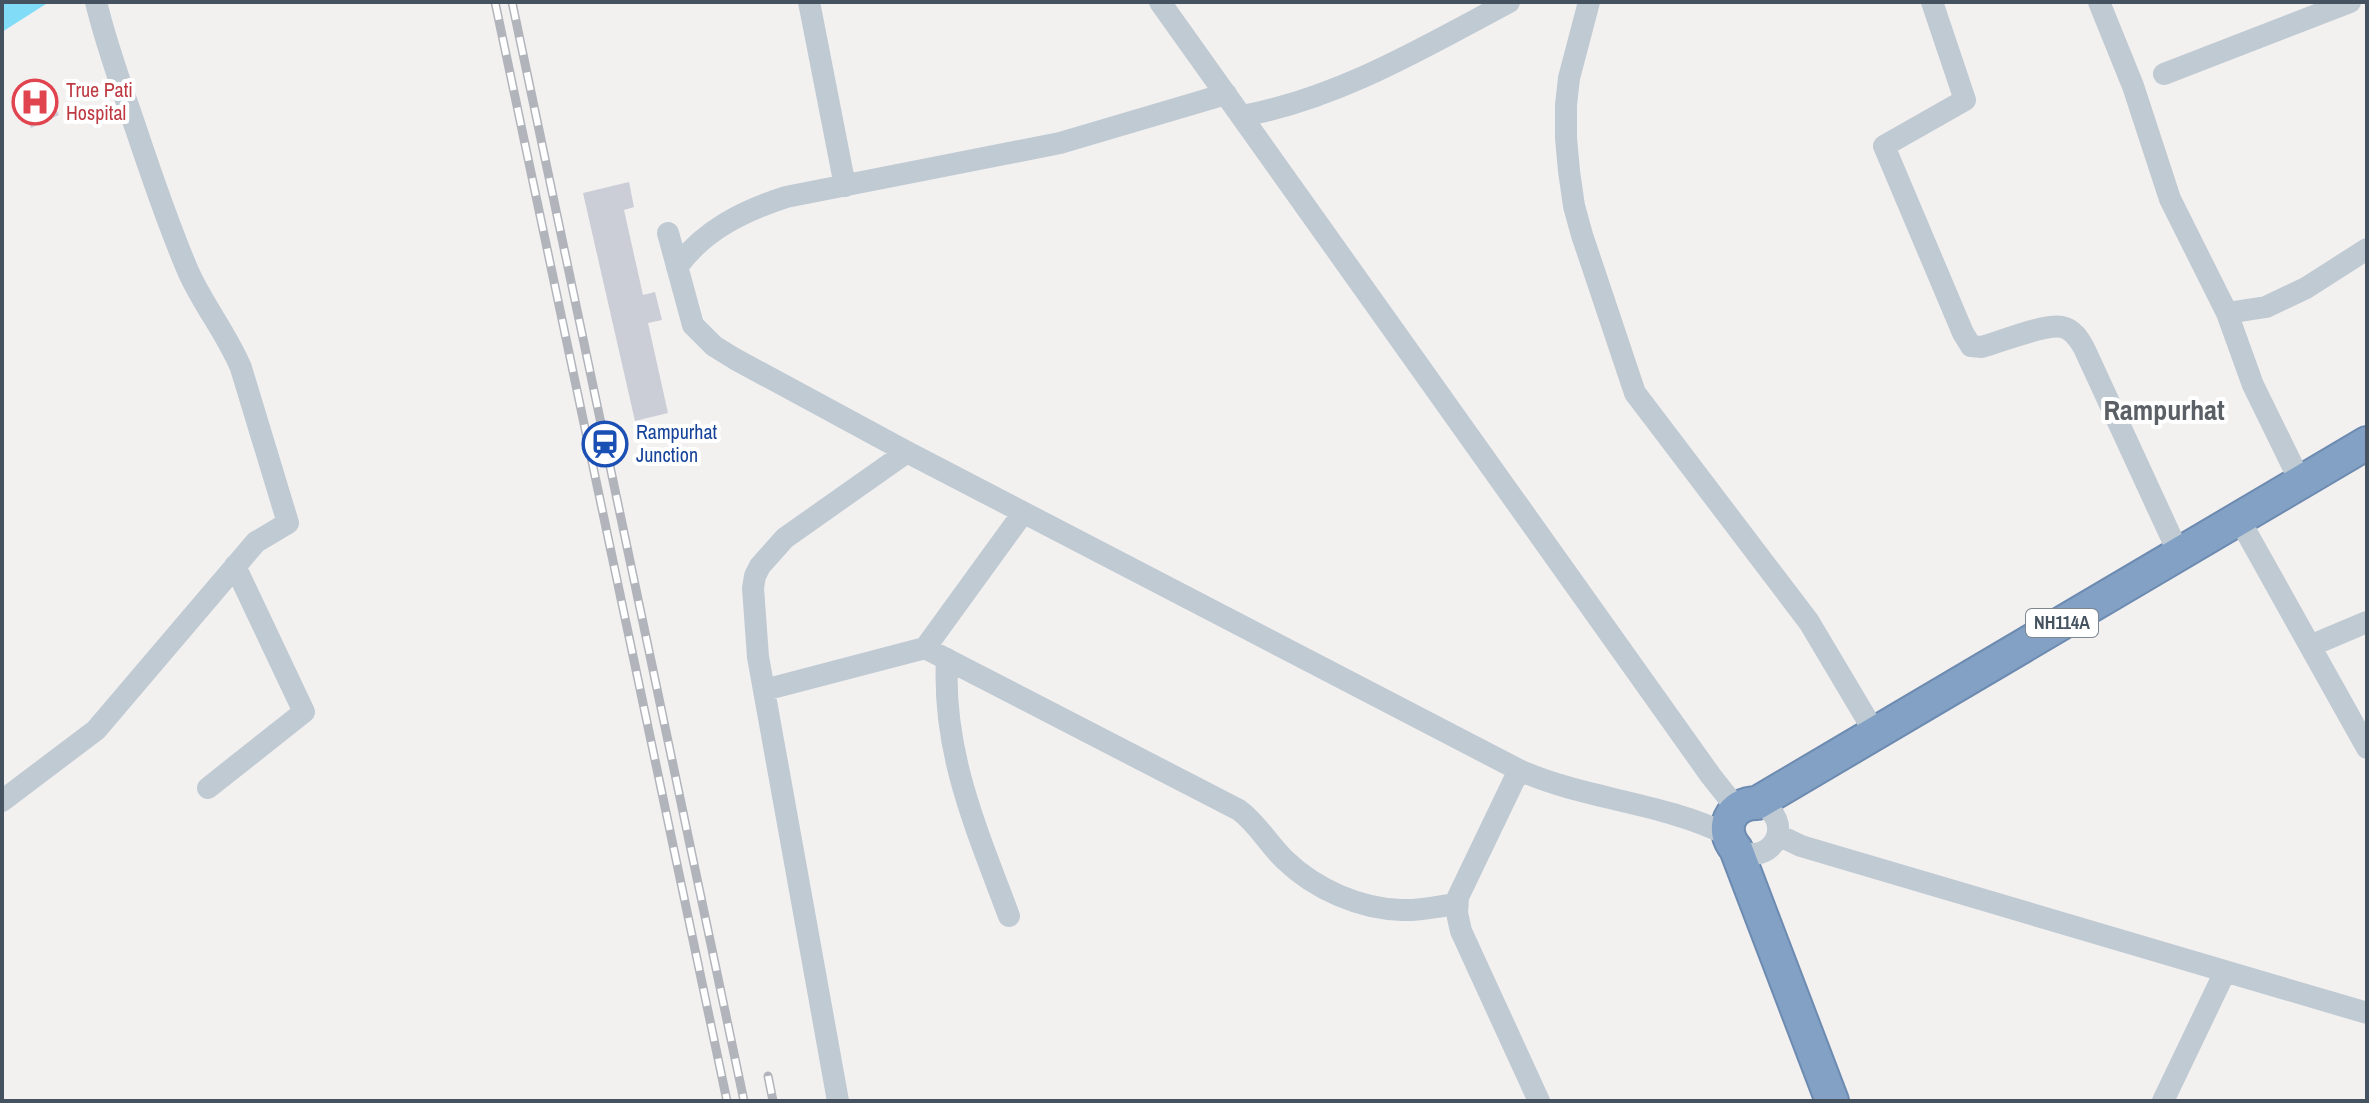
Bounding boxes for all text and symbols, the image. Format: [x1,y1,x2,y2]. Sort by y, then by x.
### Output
place label: True Pati Hospital [66,76,133,126]
hospital icon: True Pati Hospital [11,78,59,126]
district label: Rampurhat [2103,391,2225,429]
place label: Rampurhat Junction [636,418,718,468]
station icon: Rampurhat Junction [581,420,629,468]
road number: NH114A [2026,609,2098,637]

